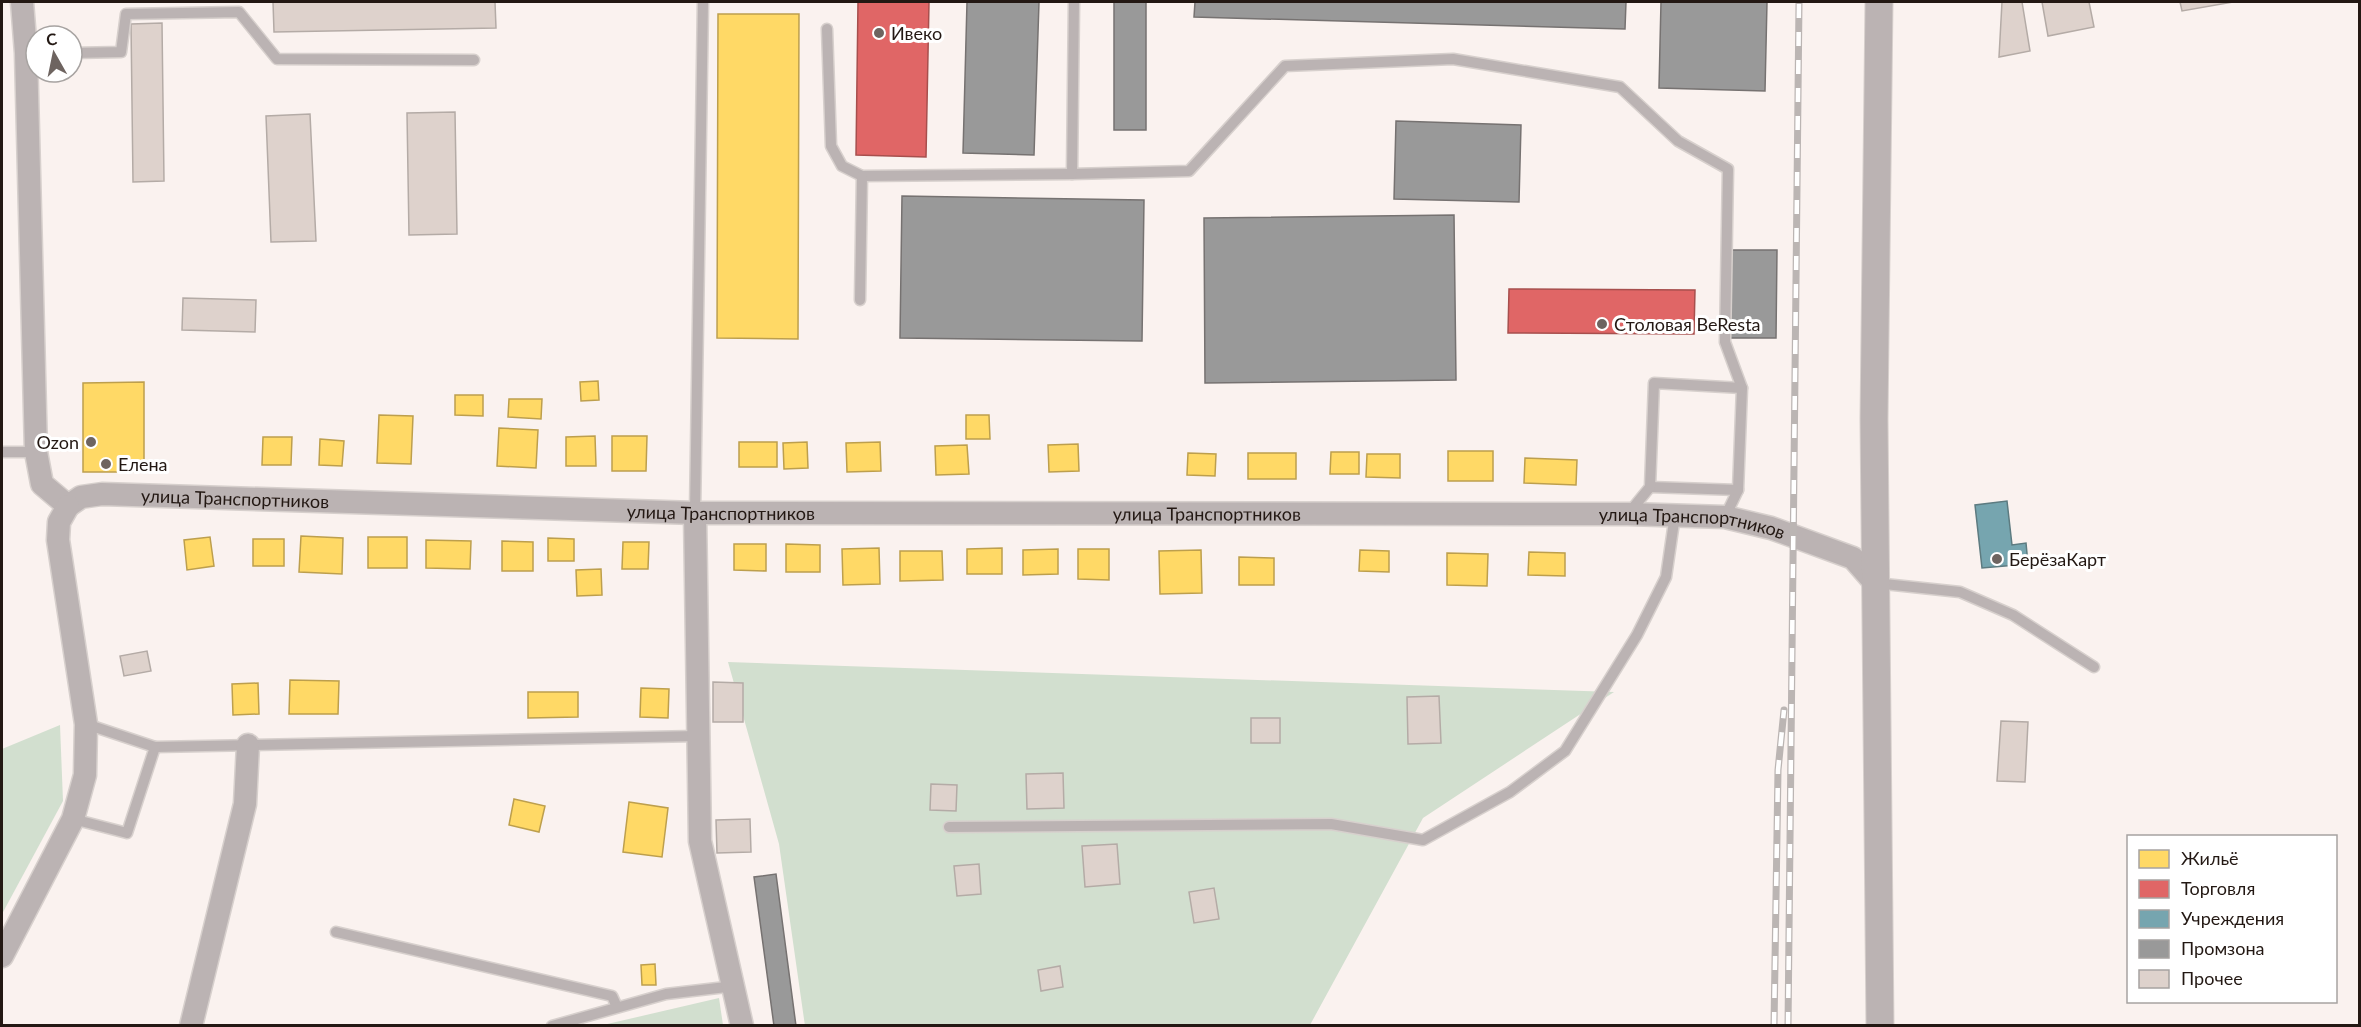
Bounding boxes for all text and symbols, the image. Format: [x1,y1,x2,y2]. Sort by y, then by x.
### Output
place label: Ивеко [891,22,942,44]
north arrow [24,24,84,84]
marker: Ивеко [872,26,886,40]
text: С [45,28,59,49]
place label: Столовая BeResta [1614,313,1761,335]
marker: Столовая BeResta [1595,317,1609,331]
place label: Ozon [37,431,79,453]
marker: Ozon [84,435,98,449]
place label: Елена [118,453,168,475]
marker: Елена [99,457,113,471]
street label: улица Транспортников [141,484,329,512]
street label: улица Транспортников [626,500,815,524]
street label: улица Транспортников [1113,502,1301,525]
street label: улица Транспортников [1599,503,1788,543]
place label: БерёзаКарт [2009,548,2106,570]
marker: БерёзаКарт [1990,552,2004,566]
legend [2127,835,2337,1003]
text: Жильё [2181,847,2239,869]
text: Торговля [2181,877,2255,899]
text: Учреждения [2181,907,2284,929]
text: Промзона [2181,937,2264,959]
text: Прочее [2181,967,2243,989]

